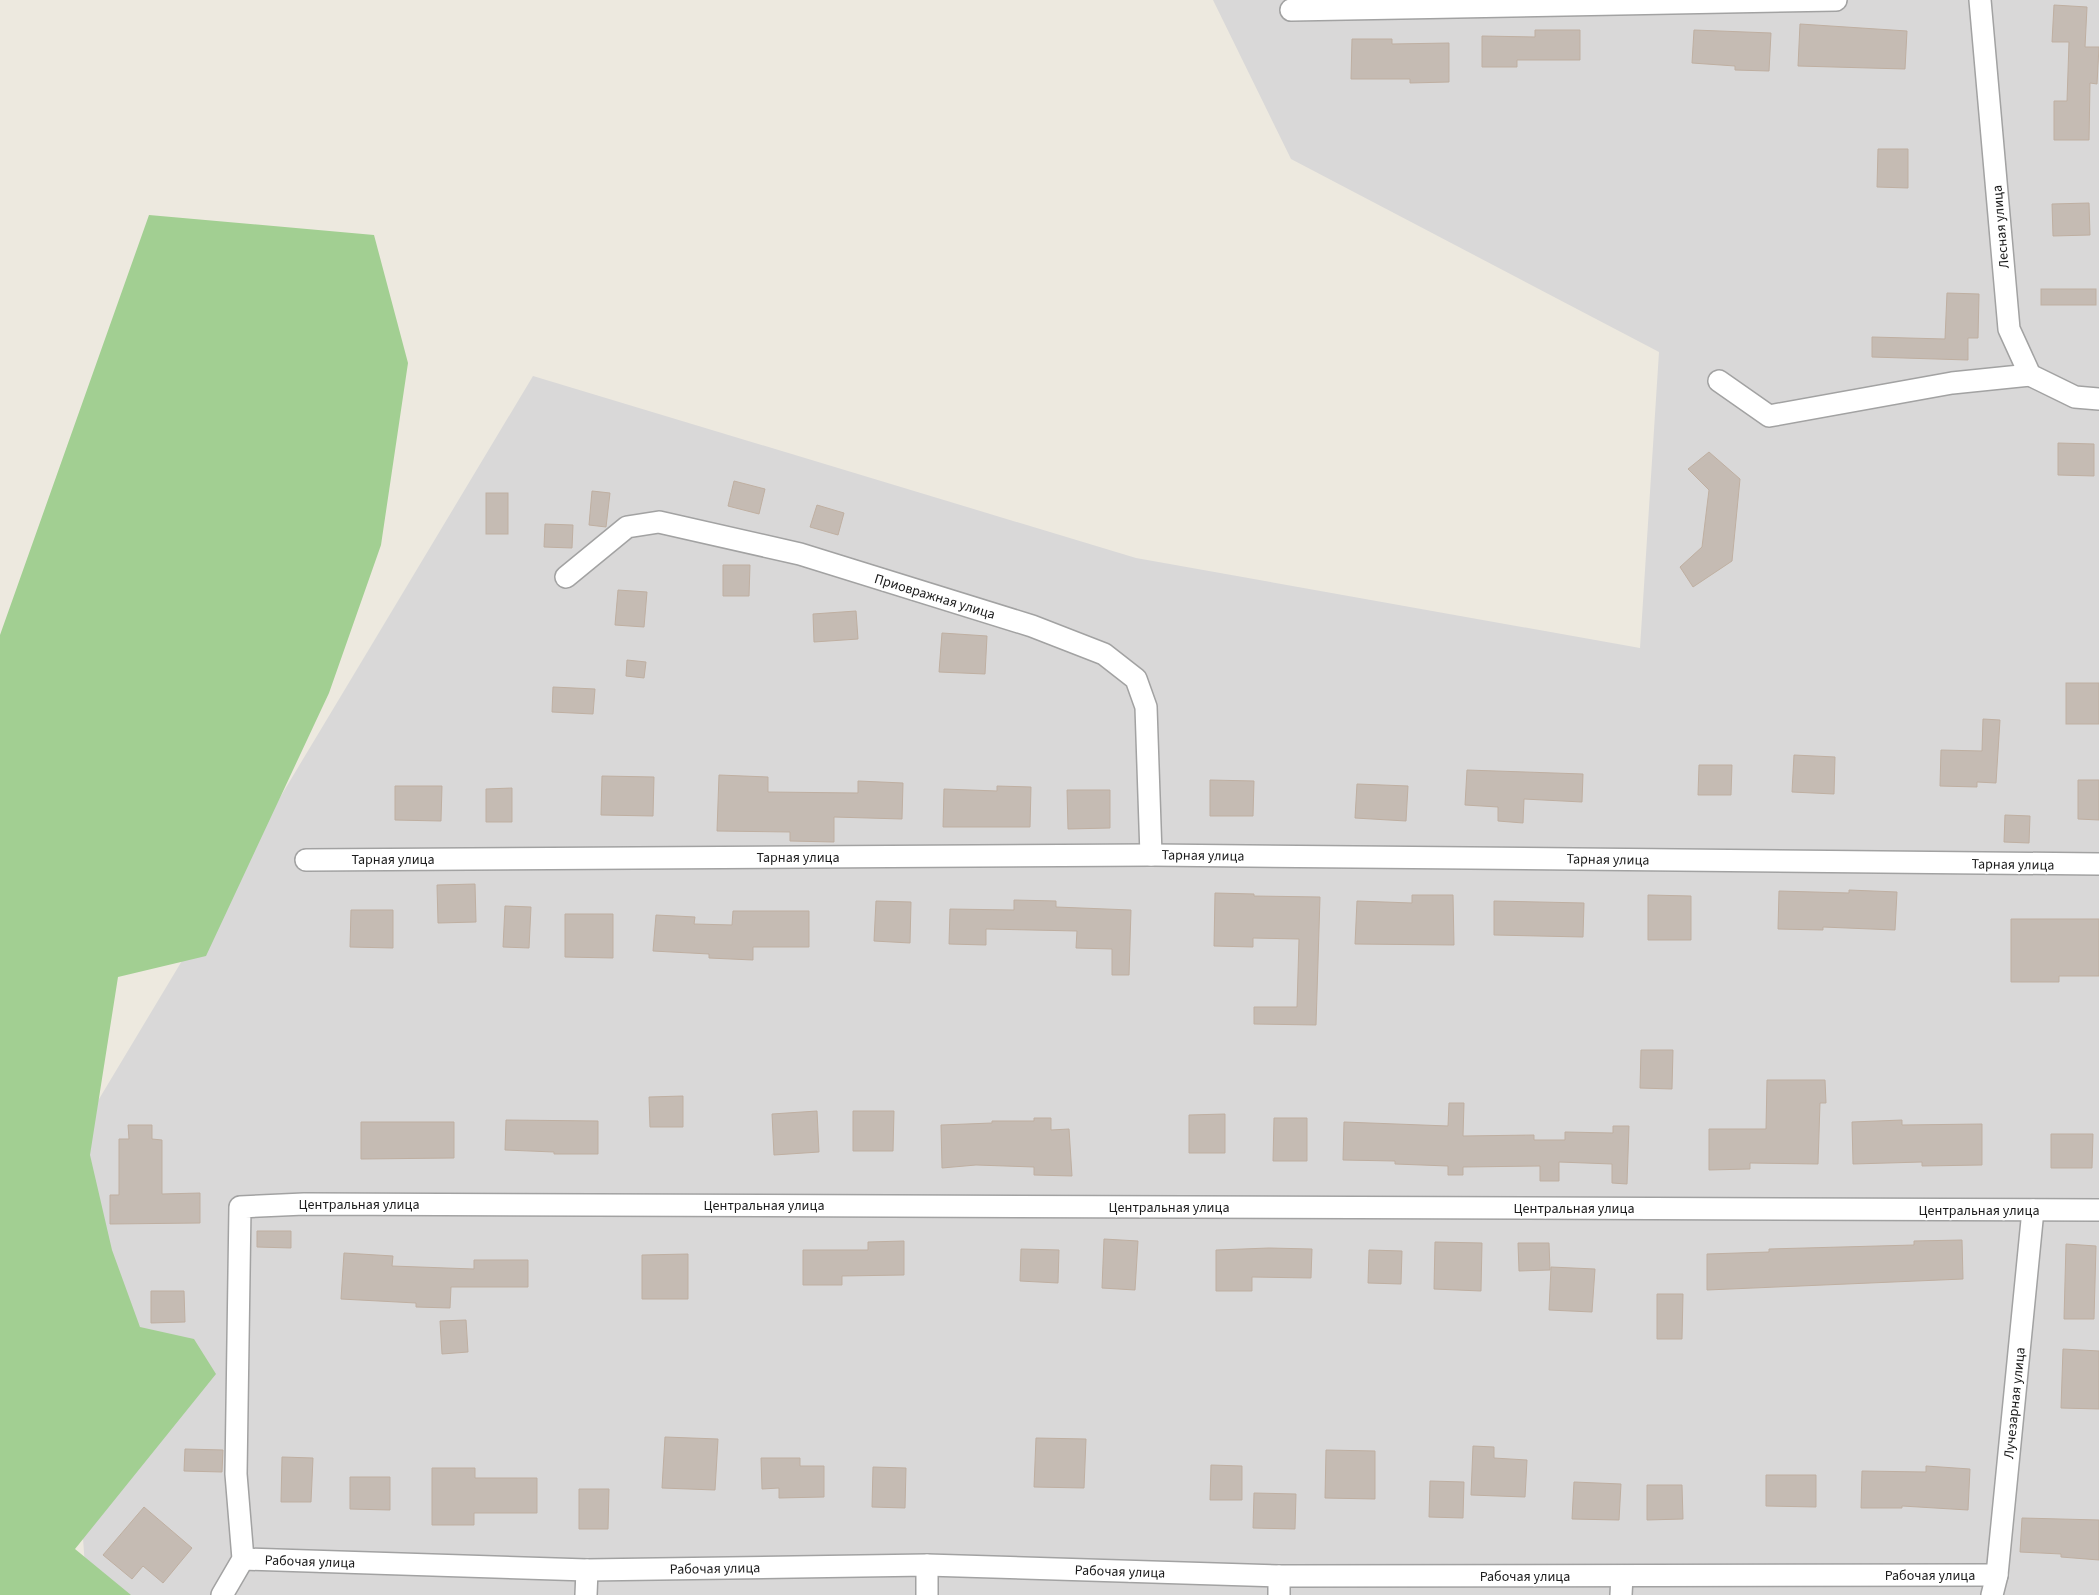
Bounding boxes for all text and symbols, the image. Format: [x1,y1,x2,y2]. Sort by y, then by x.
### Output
street label: Лесная улица [1987,184,2015,270]
street label: Приовражная улица [872,569,998,625]
street label: Тарная улица [1161,845,1245,867]
street label: Тарная улица [757,848,839,868]
street label: Тарная улица [1566,849,1650,871]
street label: Тарная улица [352,850,434,870]
street label: Тарная улица [1971,854,2055,876]
street label: Центральная улица [299,1195,419,1215]
street label: Центральная улица [704,1196,824,1216]
street label: Центральная улица [1109,1198,1229,1218]
street label: Центральная улица [1514,1199,1634,1219]
street label: Центральная улица [1919,1201,2039,1221]
street label: Лучезарная улица [1999,1346,2031,1460]
street label: Рабочая улица [264,1550,356,1574]
street label: Рабочая улица [670,1558,760,1580]
street label: Рабочая улица [1074,1560,1166,1584]
street label: Рабочая улица [1885,1566,1975,1586]
street label: Рабочая улица [1480,1567,1570,1587]

